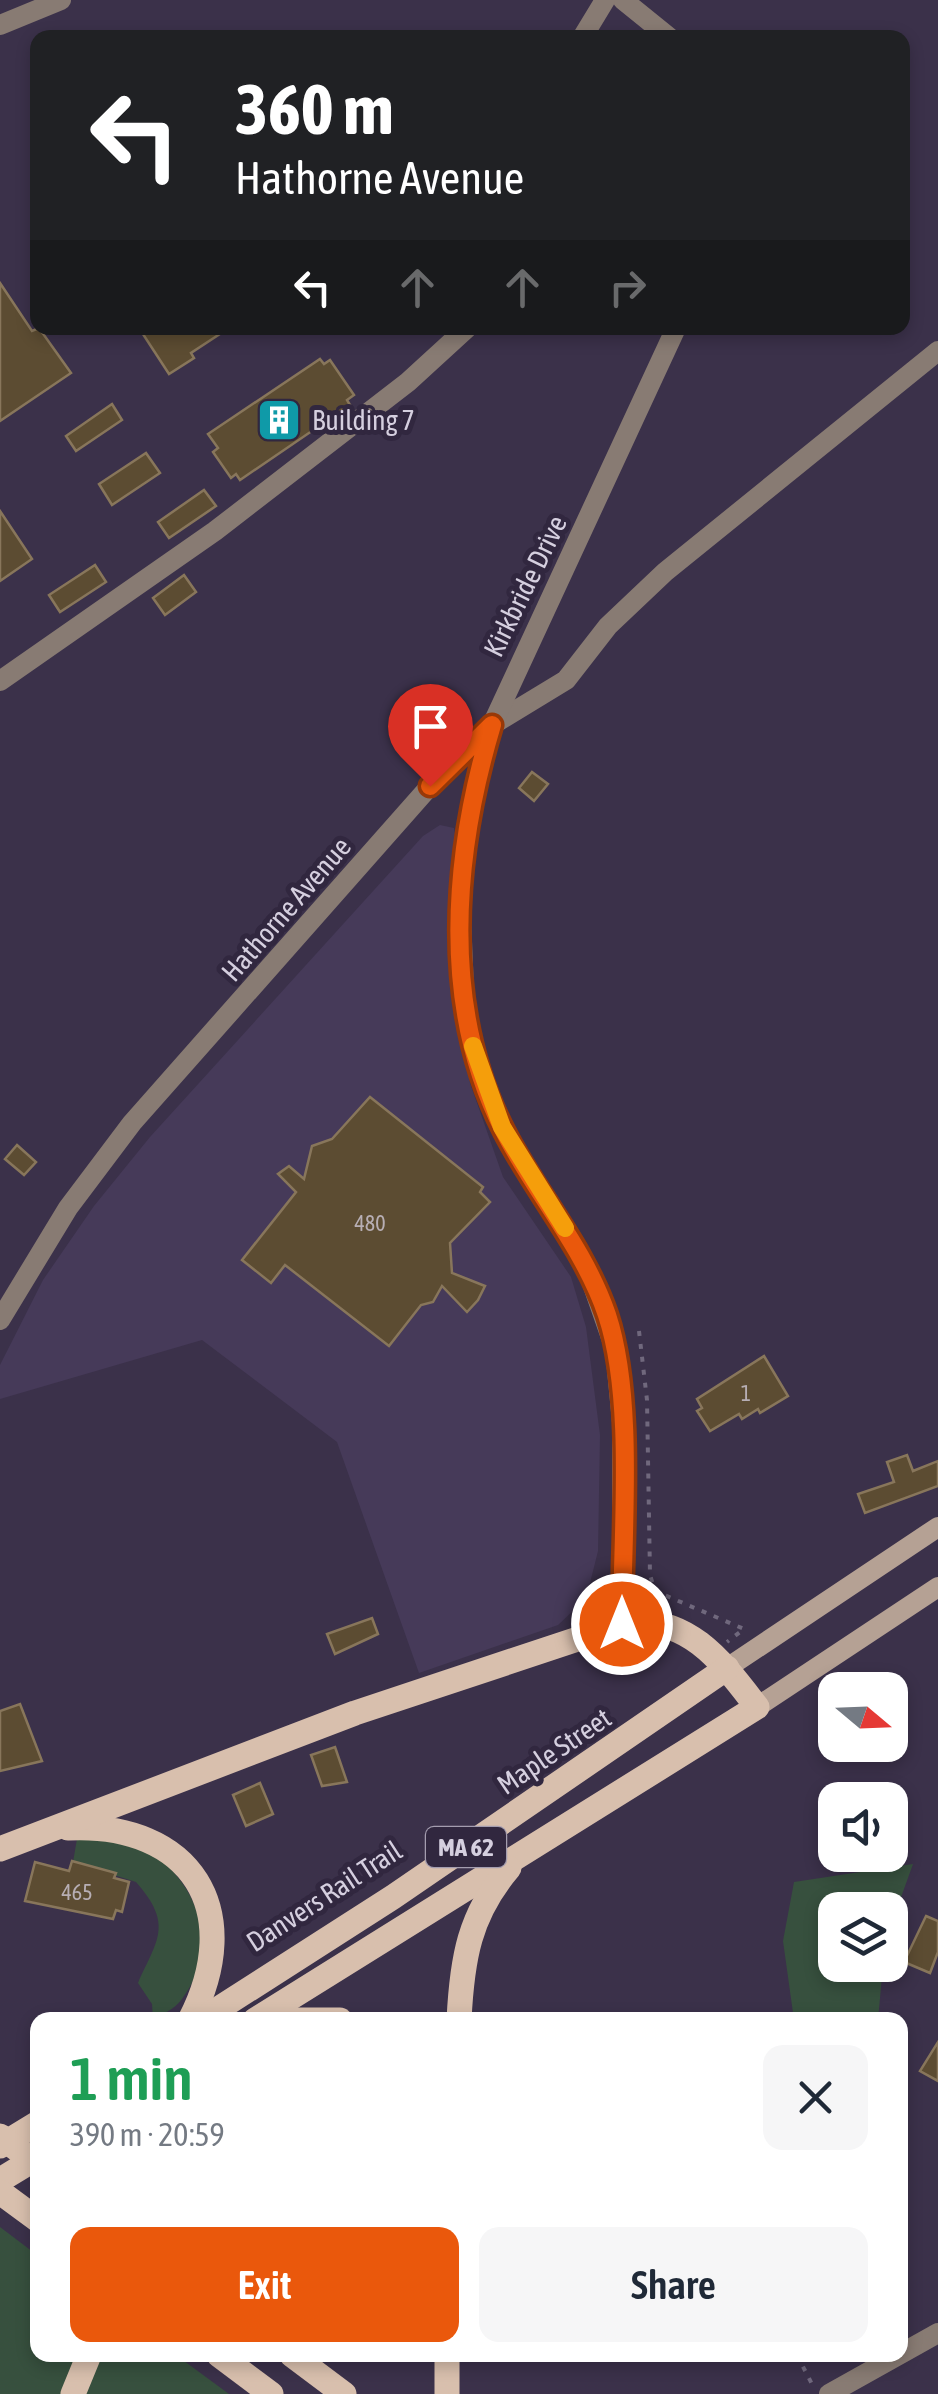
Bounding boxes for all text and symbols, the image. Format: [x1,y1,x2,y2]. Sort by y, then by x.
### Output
text: 360 m [235,69,394,149]
icon: left [70,70,200,200]
text: Hathorne Avenue [235,152,524,204]
icon: left [285,260,340,315]
icon: ahead [390,260,445,315]
icon: ahead [495,260,550,315]
icon: right [600,260,655,315]
building icon: Building 7 [256,397,302,443]
place label: Building 7 [312,404,415,436]
street label: Kirkbride Drive [477,510,573,662]
pin [388,684,473,787]
icon: arrive [403,699,458,754]
street label: Hathorne Avenue [215,831,357,987]
house number: 480 [354,1210,386,1236]
house number: 1 [741,1380,751,1406]
position arrow [570,1572,674,1676]
north arrow [818,1672,908,1762]
map controls [818,1672,908,1982]
street label: Maple Street [491,1701,617,1801]
button: sound [818,1782,908,1872]
road number: MA 62 [426,1827,506,1867]
street label: Danvers Rail Trail [241,1834,408,1958]
house number: 465 [61,1879,93,1905]
button: layers [818,1892,908,1982]
text: 1 min [70,2044,193,2113]
button: close [763,2045,868,2150]
text: 390 m · 20:59 [70,2116,225,2153]
button: Exit [70,2227,459,2342]
button: Share [479,2227,868,2342]

